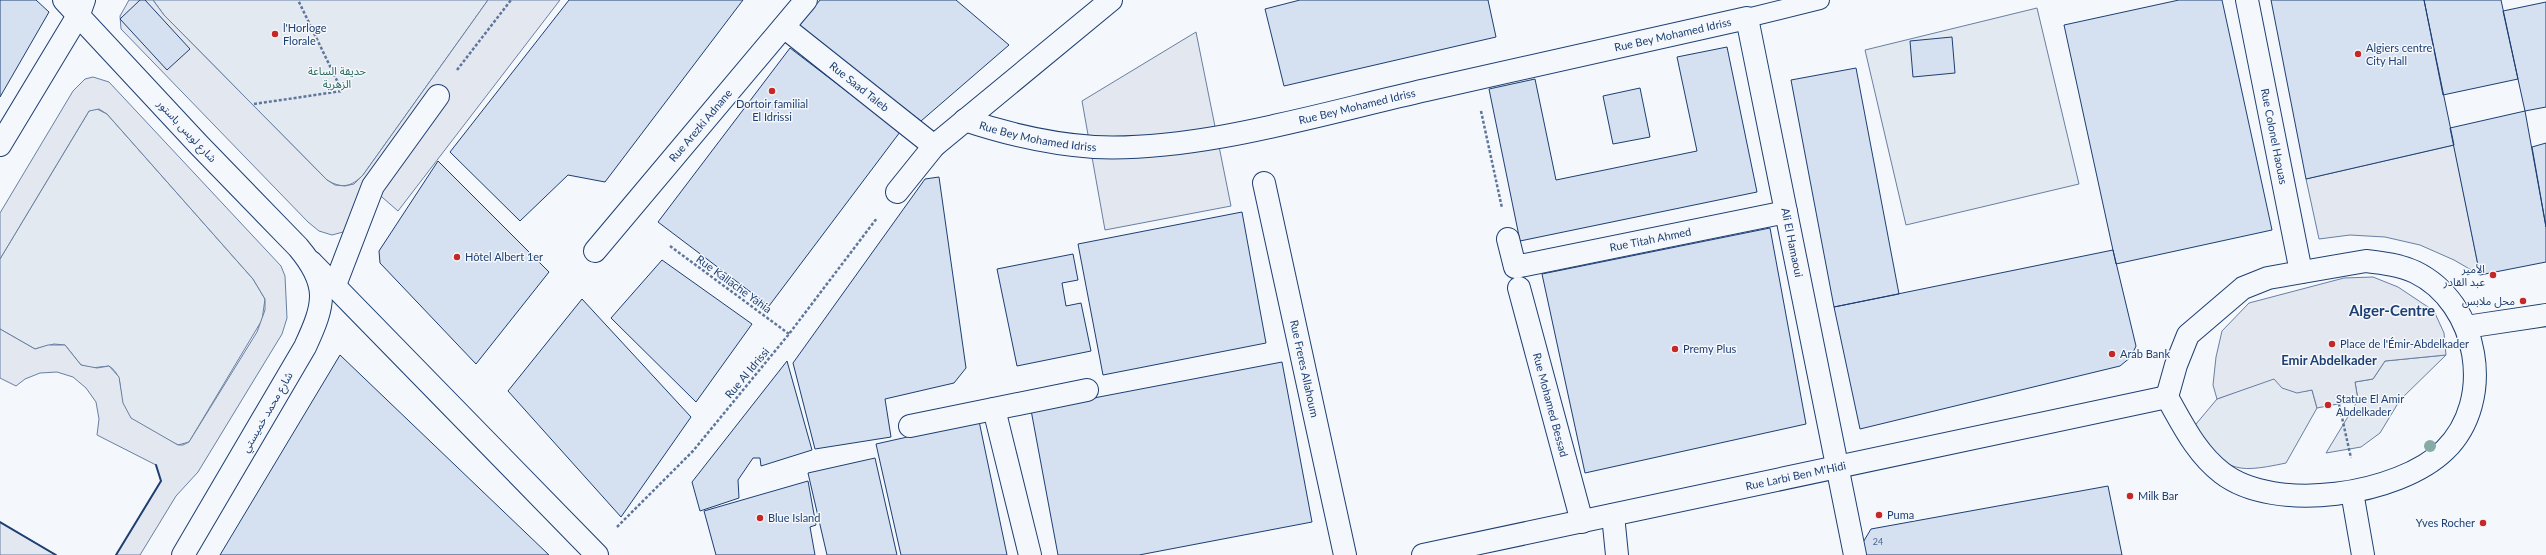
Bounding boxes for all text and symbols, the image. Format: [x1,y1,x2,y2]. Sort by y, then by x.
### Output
street label: Rue Bey Mohamed Idriss [1613,15,1733,54]
place label: l'Horloge Florale [283,21,327,47]
marker: l'Horloge Florale [270,29,280,39]
place label: Algiers centre City Hall [2366,41,2432,67]
marker: Algiers centre City Hall [2353,49,2363,59]
street label: Rue Saad Taleb [827,59,892,114]
park label: حديقة الساعة الزهرية [308,64,367,91]
street label: Rue Arezki Adnane [666,86,734,164]
marker: Dortoir familial El Idrissi [767,86,777,96]
street label: Rue Bey Mohamed Idriss [1297,86,1417,126]
street label: Rue Colonel Haouas [2259,87,2290,186]
street label: شارع لويس باستور [153,96,220,166]
place label: Dortoir familial El Idrissi [736,97,808,123]
street label: Rue Bey Mohamed Idriss [978,118,1097,153]
street label: Ali El Hamaoui [1779,206,1806,279]
street label: Rue Titah Ahmed [1608,224,1692,254]
place label: Hôtel Albert 1er [465,250,543,263]
marker: Hôtel Albert 1er [452,252,462,262]
street label: Rue Kallache Yahia [694,252,774,315]
place label: الأمير عبد القادر [2443,262,2485,289]
marker: الأمير عبد القادر [2488,270,2498,280]
place label: محل ملابس [2462,294,2515,308]
marker: محل ملابس [2518,296,2528,306]
district label: Alger-Centre [2348,301,2435,319]
street label: Rue Freres Allahoum [1288,319,1322,418]
place label: Place de l'Émir-Abdelkader [2340,337,2469,350]
marker: Place de l'Émir-Abdelkader [2327,339,2337,349]
place label: Premy Plus [1683,342,1737,355]
marker: Premy Plus [1670,344,1680,354]
street label: Rue Al Idrissi [722,345,772,401]
place label: Arab Bank [2120,347,2170,360]
marker: Arab Bank [2107,349,2117,359]
street label: Rue Mohamed Bessad [1531,351,1571,458]
district label: Emir Abdelkader [2281,352,2377,368]
street label: شارع محمد خميستي [238,369,298,456]
place label: Statue El Amir Abdelkader [2336,392,2404,418]
marker: Statue El Amir Abdelkader [2323,400,2333,410]
street label: Rue Larbi Ben M'Hidi [1744,458,1847,492]
place label: Milk Bar [2138,489,2178,502]
marker: Milk Bar [2125,491,2135,501]
place label: Puma [1887,508,1914,521]
marker: Puma [1874,510,1884,520]
place label: Blue Island [768,511,820,524]
marker: Blue Island [755,513,765,523]
place label: Yves Rocher [2416,516,2475,529]
marker: Yves Rocher [2478,518,2488,528]
house number: 24 [1873,536,1883,547]

